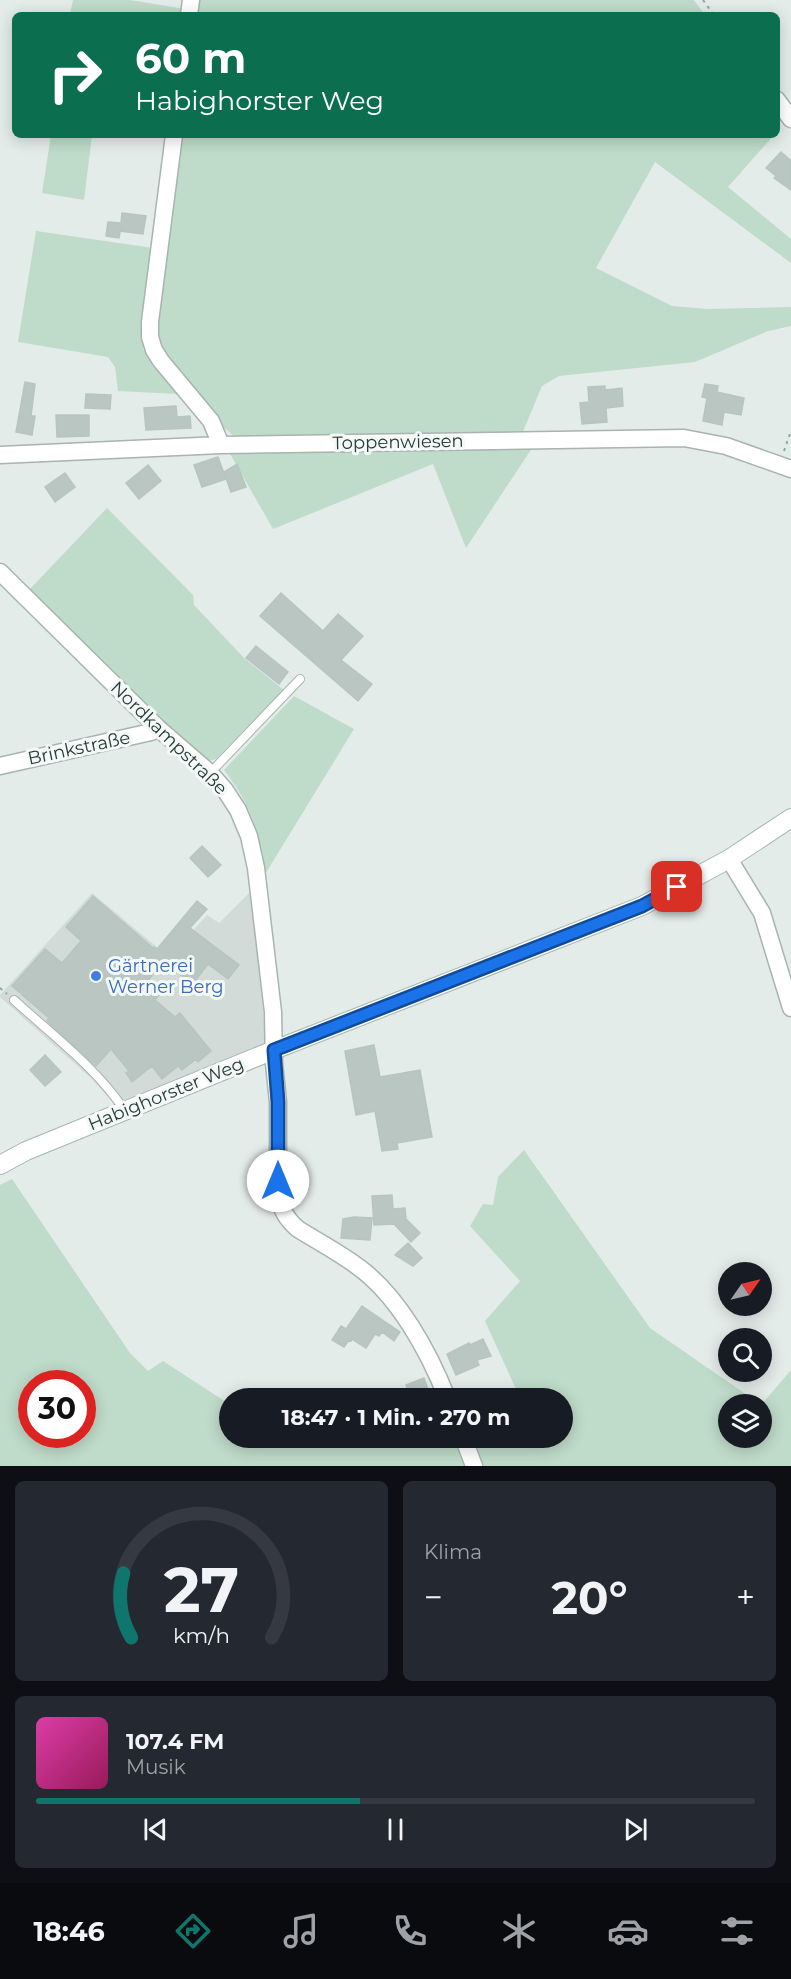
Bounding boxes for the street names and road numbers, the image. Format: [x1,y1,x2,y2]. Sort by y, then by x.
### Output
street label: Toppenwiesen [332,430,464,454]
street label: Nordkampstraße [106,677,232,799]
street label: Brinkstraße [26,726,132,770]
street label: Habighorster Weg [85,1053,247,1135]

